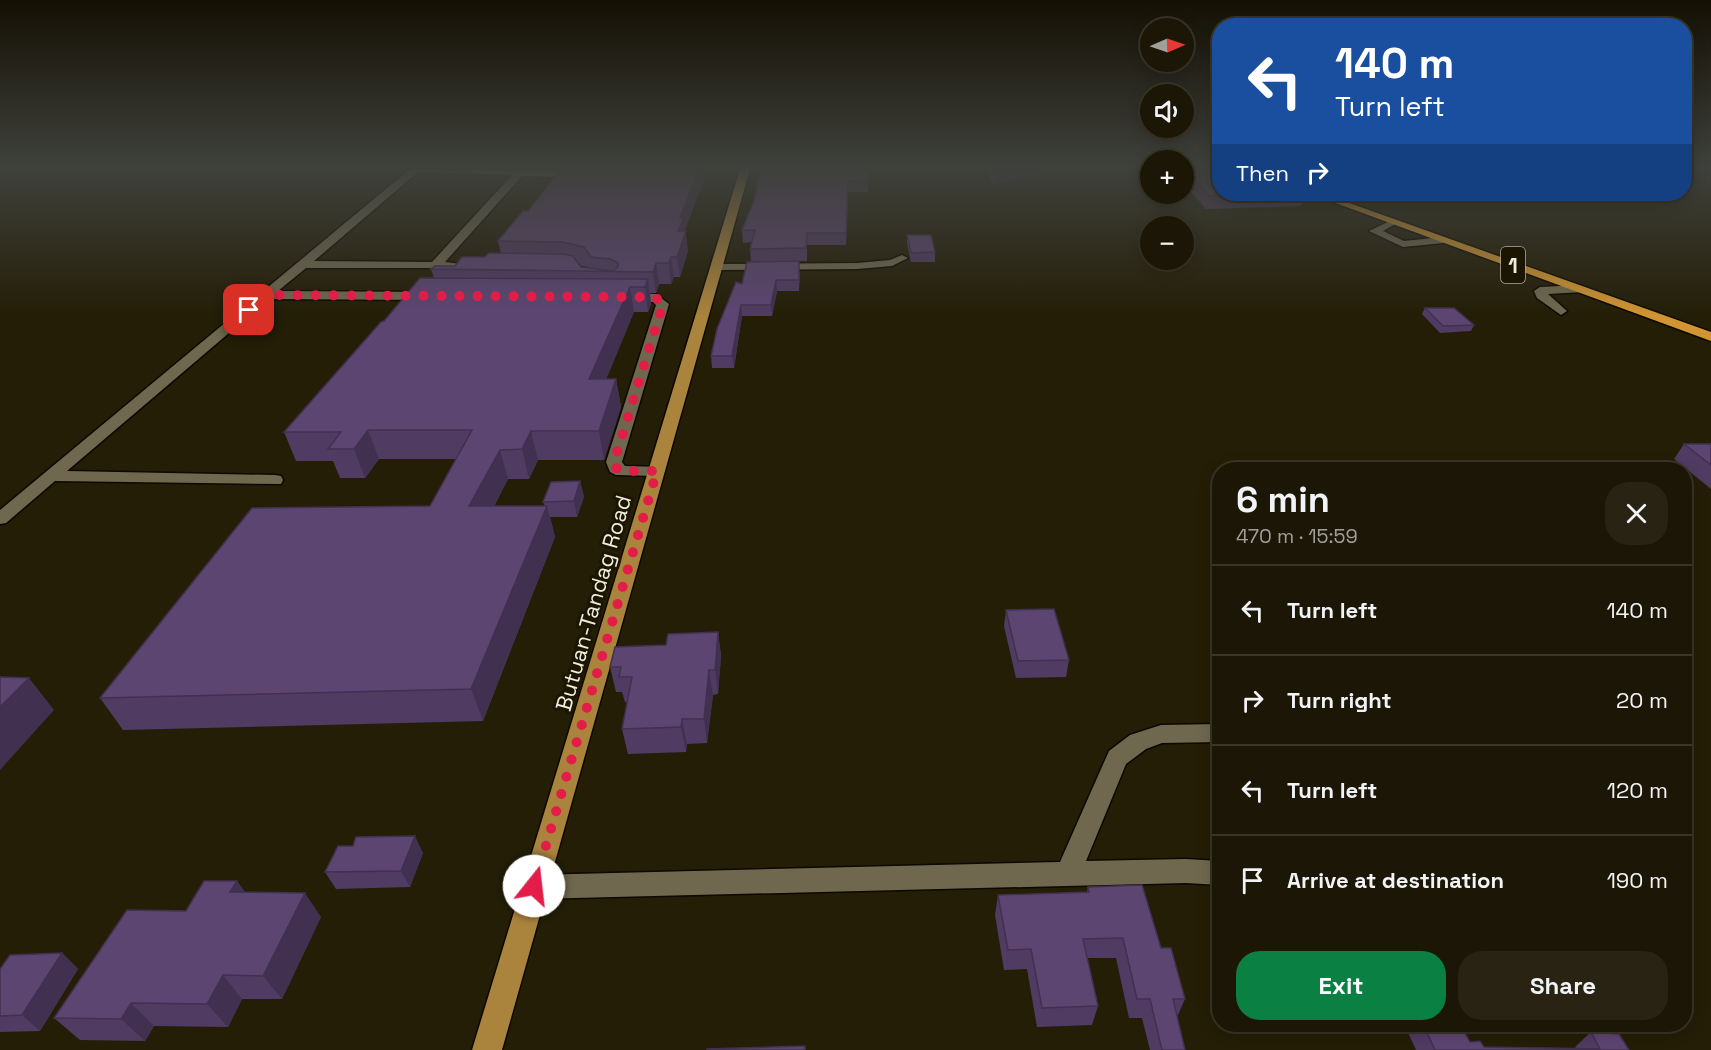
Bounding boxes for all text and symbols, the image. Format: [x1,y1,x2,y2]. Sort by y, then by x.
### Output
north arrow [1140,18,1194,72]
map controls [1140,18,1194,270]
text: 140 m [1335,37,1454,90]
icon: left [1236,42,1314,120]
button: sound [1140,84,1194,138]
text: Turn left [1335,89,1445,124]
button: + [1140,150,1194,204]
icon: right [1301,156,1334,189]
text: Then [1236,159,1289,187]
button: − [1140,216,1194,270]
road number: 1 [1501,247,1525,283]
pin [223,284,274,335]
icon: arrive [232,293,265,326]
text: 6 min [1236,477,1330,523]
button: close [1605,482,1668,545]
street label: Butuan-Tandag Road [549,492,637,714]
text: 470 m · 15:59 [1236,523,1358,549]
icon: left [1236,594,1269,627]
text: Turn left [1287,596,1377,624]
text: 140 m [1606,596,1668,624]
icon: right [1236,684,1269,717]
text: Turn right [1287,686,1392,714]
text: 20 m [1616,686,1668,714]
icon: left [1236,774,1269,807]
text: Turn left [1287,776,1377,804]
text: 120 m [1607,776,1668,804]
position arrow [502,854,566,918]
icon: arrive [1236,864,1269,897]
text: Arrive at destination [1287,866,1504,894]
text: 190 m [1607,866,1668,894]
button: Exit [1236,951,1446,1020]
button: Share [1458,951,1668,1020]

